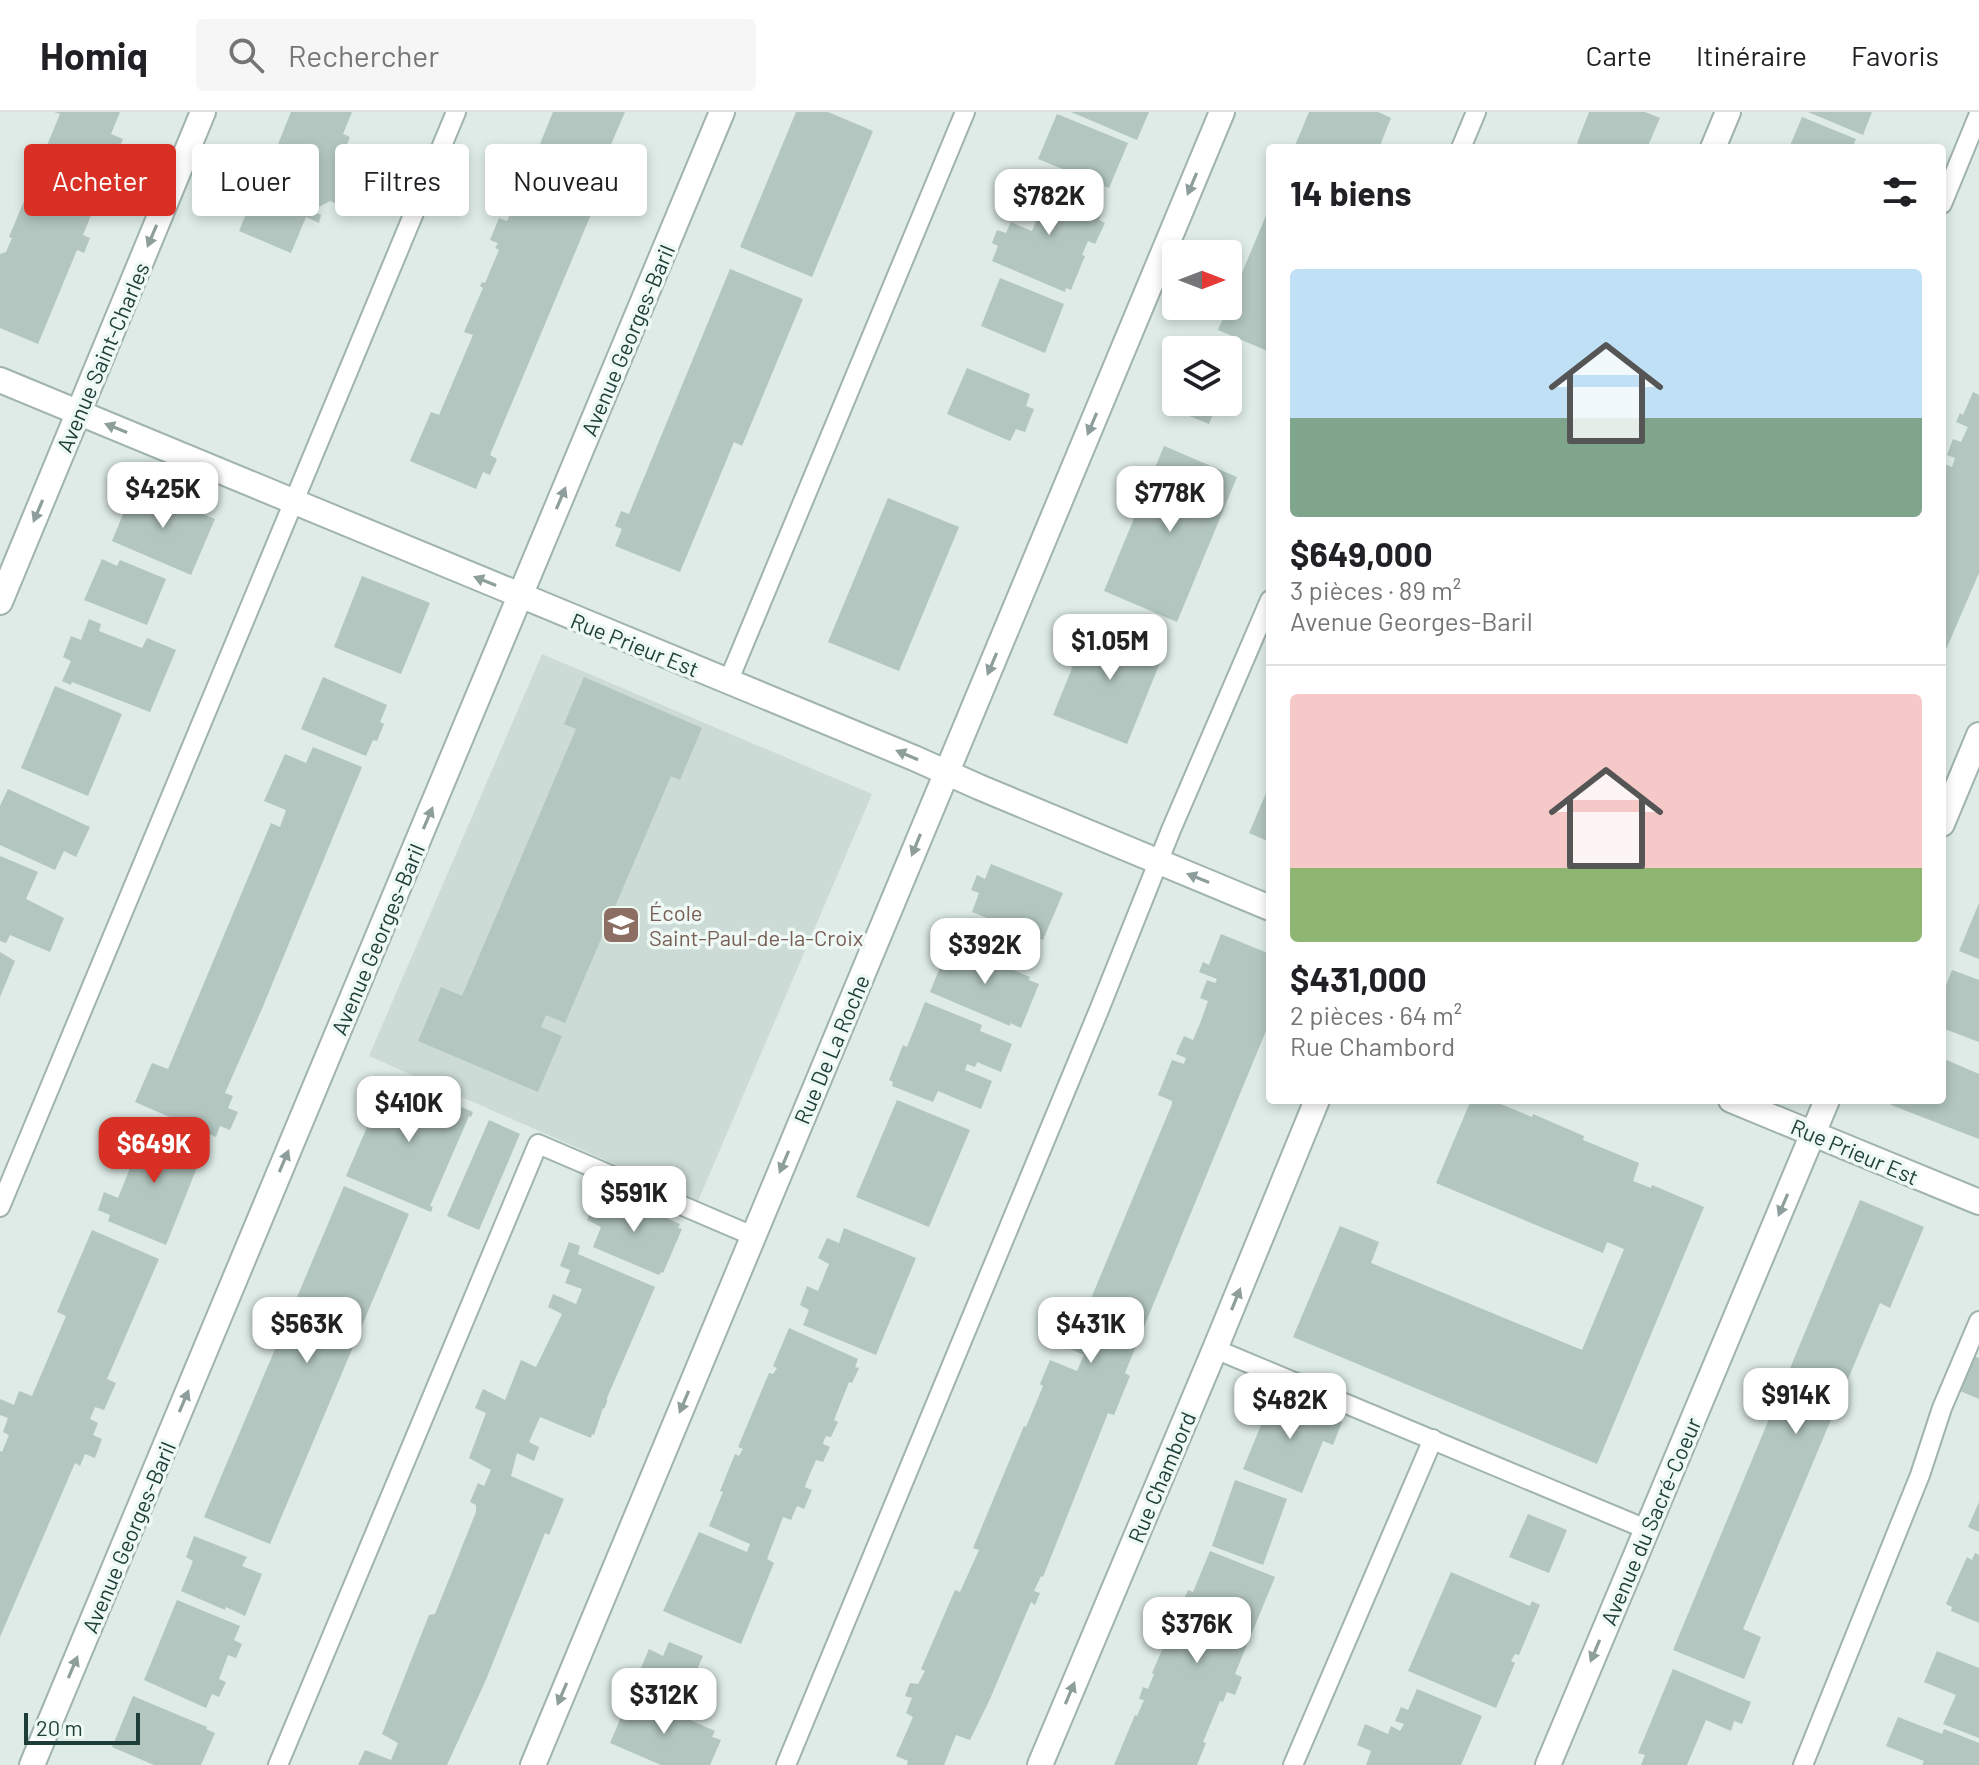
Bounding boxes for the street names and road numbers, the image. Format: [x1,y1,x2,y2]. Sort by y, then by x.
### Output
street label: Avenue Georges-Baril [575,240,679,440]
street label: Avenue Saint-Charles [50,258,154,456]
street label: Rue Prieur Est [567,607,703,681]
street label: Avenue Georges-Baril [325,839,429,1039]
street label: Rue De La Roche [788,971,874,1127]
street label: Rue Prieur Est [1787,1112,1923,1190]
street label: Rue Chambord [1122,1408,1200,1546]
street label: Avenue du Sacré-Coeur [1594,1413,1706,1629]
street label: Avenue Georges-Baril [76,1437,180,1637]

